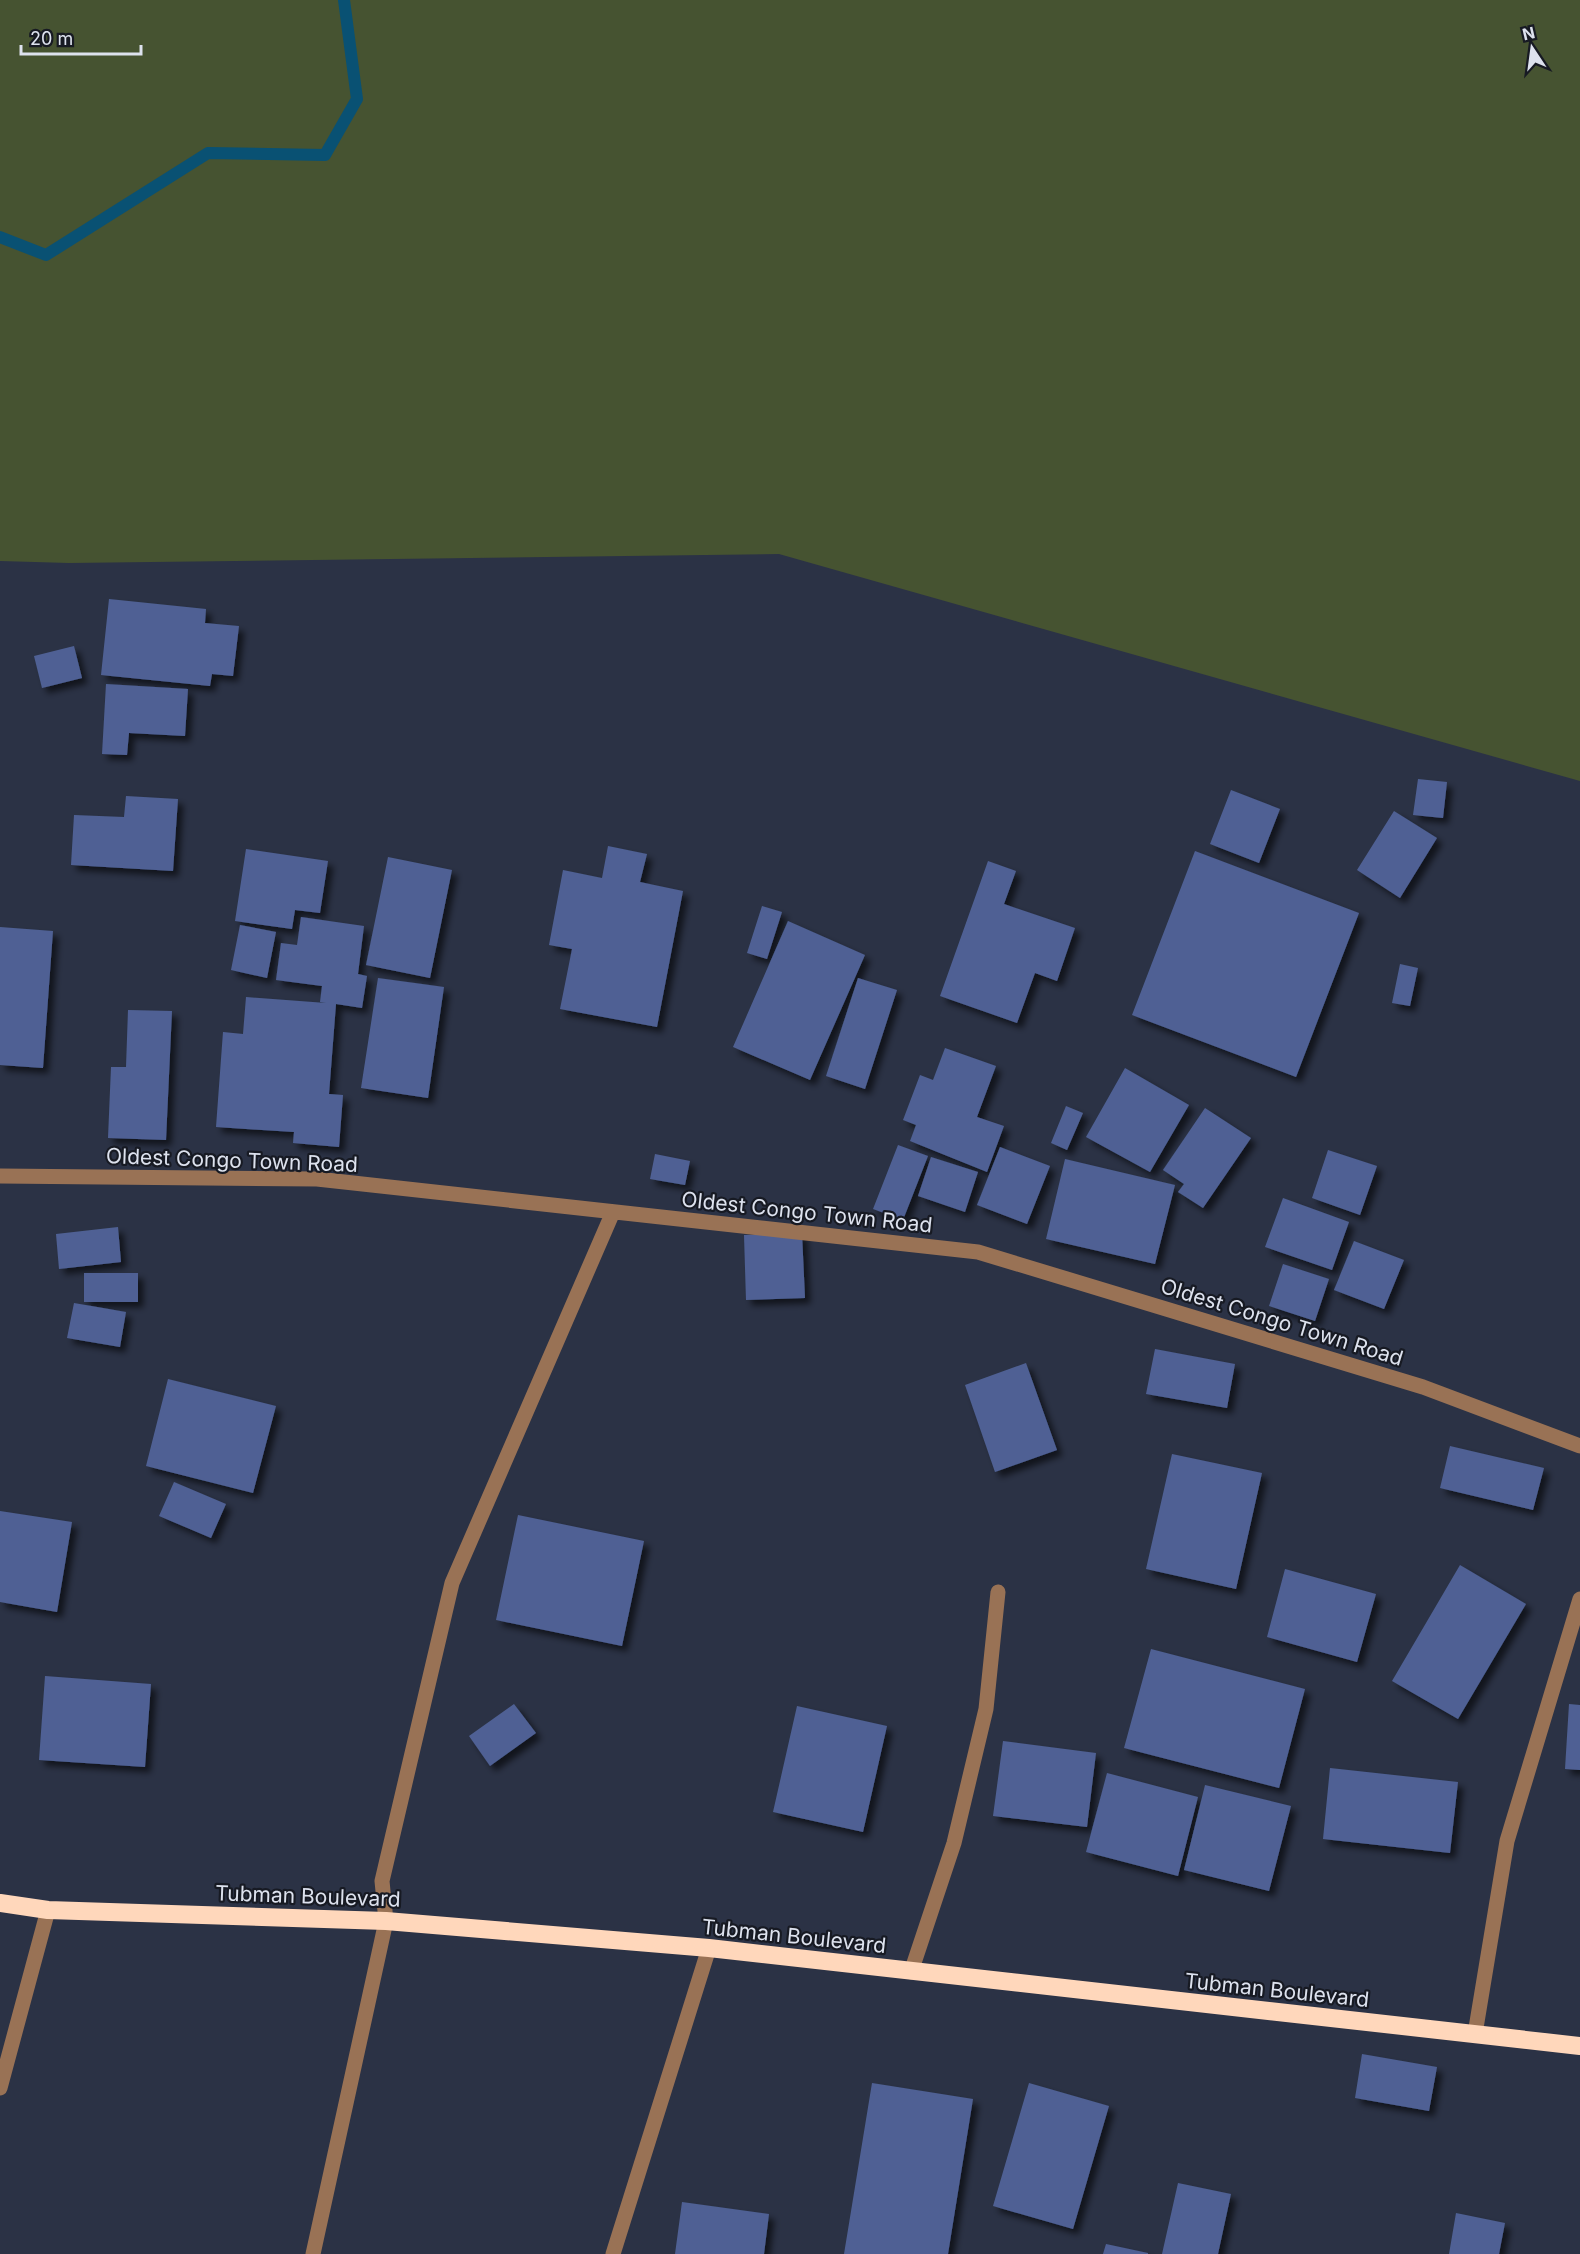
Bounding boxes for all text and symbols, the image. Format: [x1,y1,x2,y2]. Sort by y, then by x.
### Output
scale bar [21,18,141,56]
north arrow [1502,18,1562,78]
text: N [1520,22,1537,45]
text: 20 m [30,28,73,49]
street label: Oldest Congo Town Road [106,1143,358,1177]
street label: Oldest Congo Town Road [680,1186,934,1238]
street label: Oldest Congo Town Road [1158,1273,1406,1371]
street label: Tubman Boulevard [215,1880,401,1912]
street label: Tubman Boulevard [701,1914,887,1958]
street label: Tubman Boulevard [1184,1968,1370,2012]

